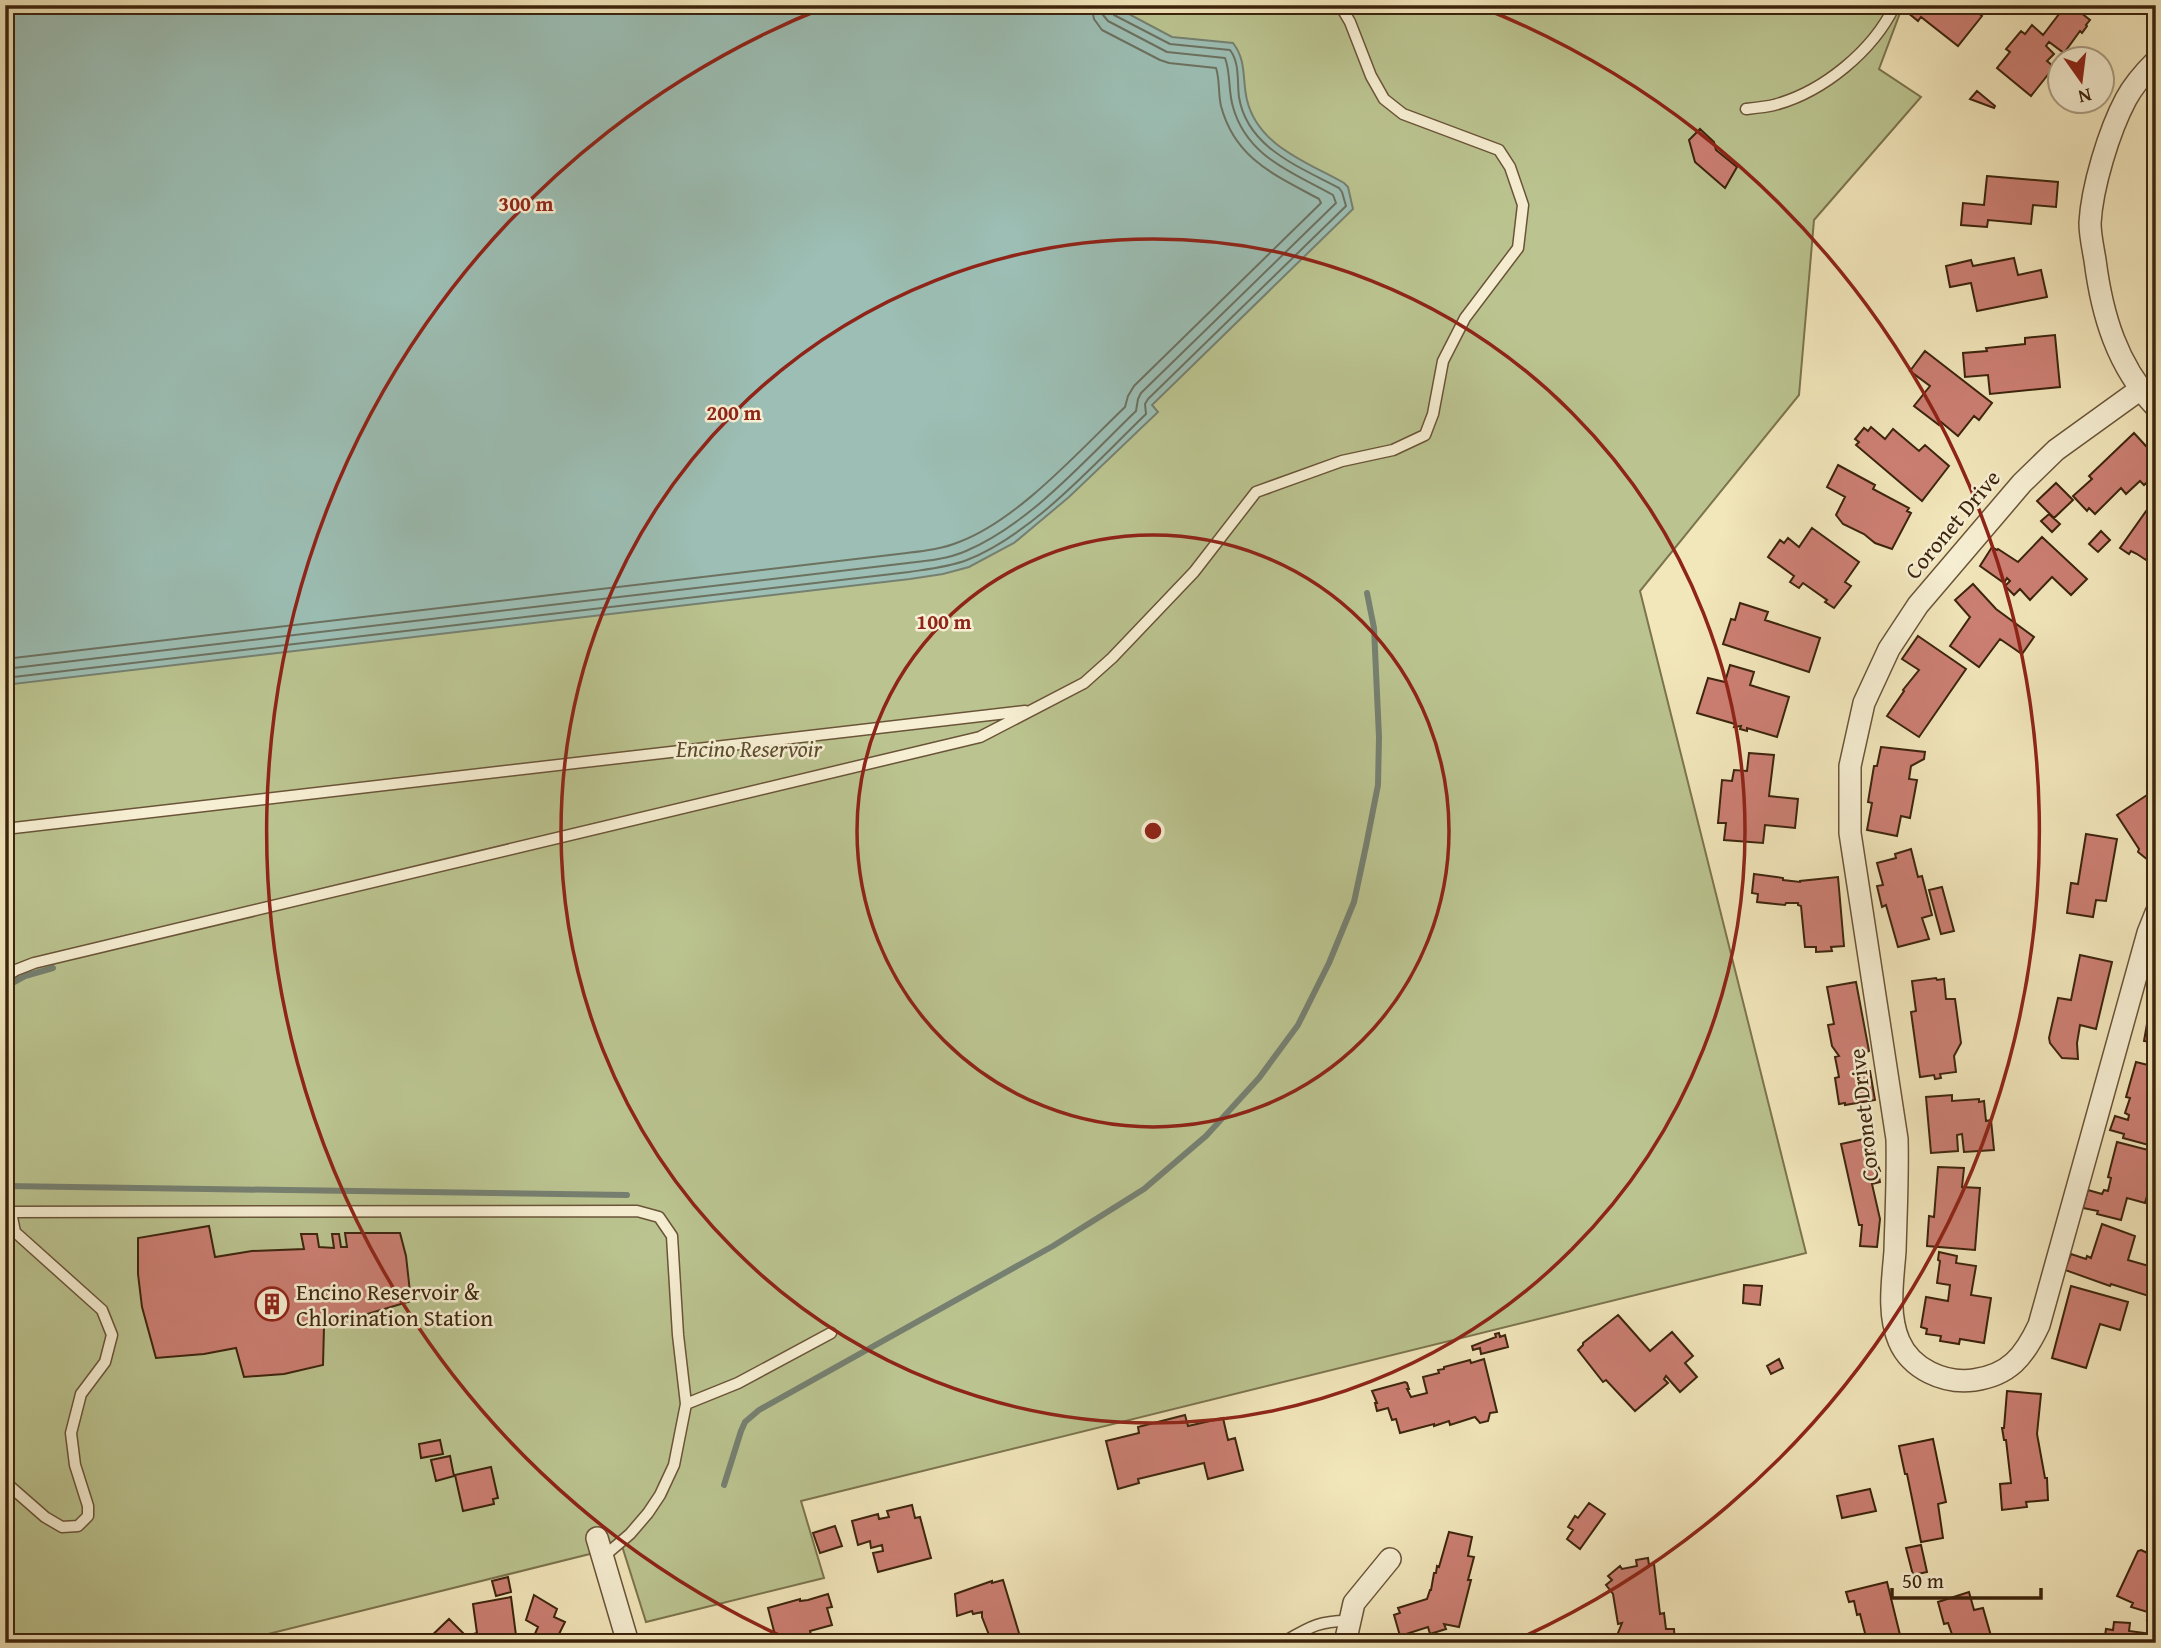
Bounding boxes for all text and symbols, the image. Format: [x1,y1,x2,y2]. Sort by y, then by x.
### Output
north arrow [2046,46,2116,116]
text: N [2075,81,2095,112]
text: 300 m [498,188,554,219]
text: 200 m [706,397,762,428]
street label: Coronet Drive [1896,462,2008,586]
text: 100 m [916,606,972,637]
park label: Encino Reservoir [675,732,823,765]
centre of rings [1141,819,1165,843]
street label: Coronet Drive [1840,1047,1886,1183]
place label: Encino Reservoir & Chlorination Station [296,1275,493,1334]
building icon: Encino Reservoir & Chlorination Station [253,1285,291,1323]
scale bar [1892,1557,2040,1601]
text: 50 m [1902,1565,1944,1596]

